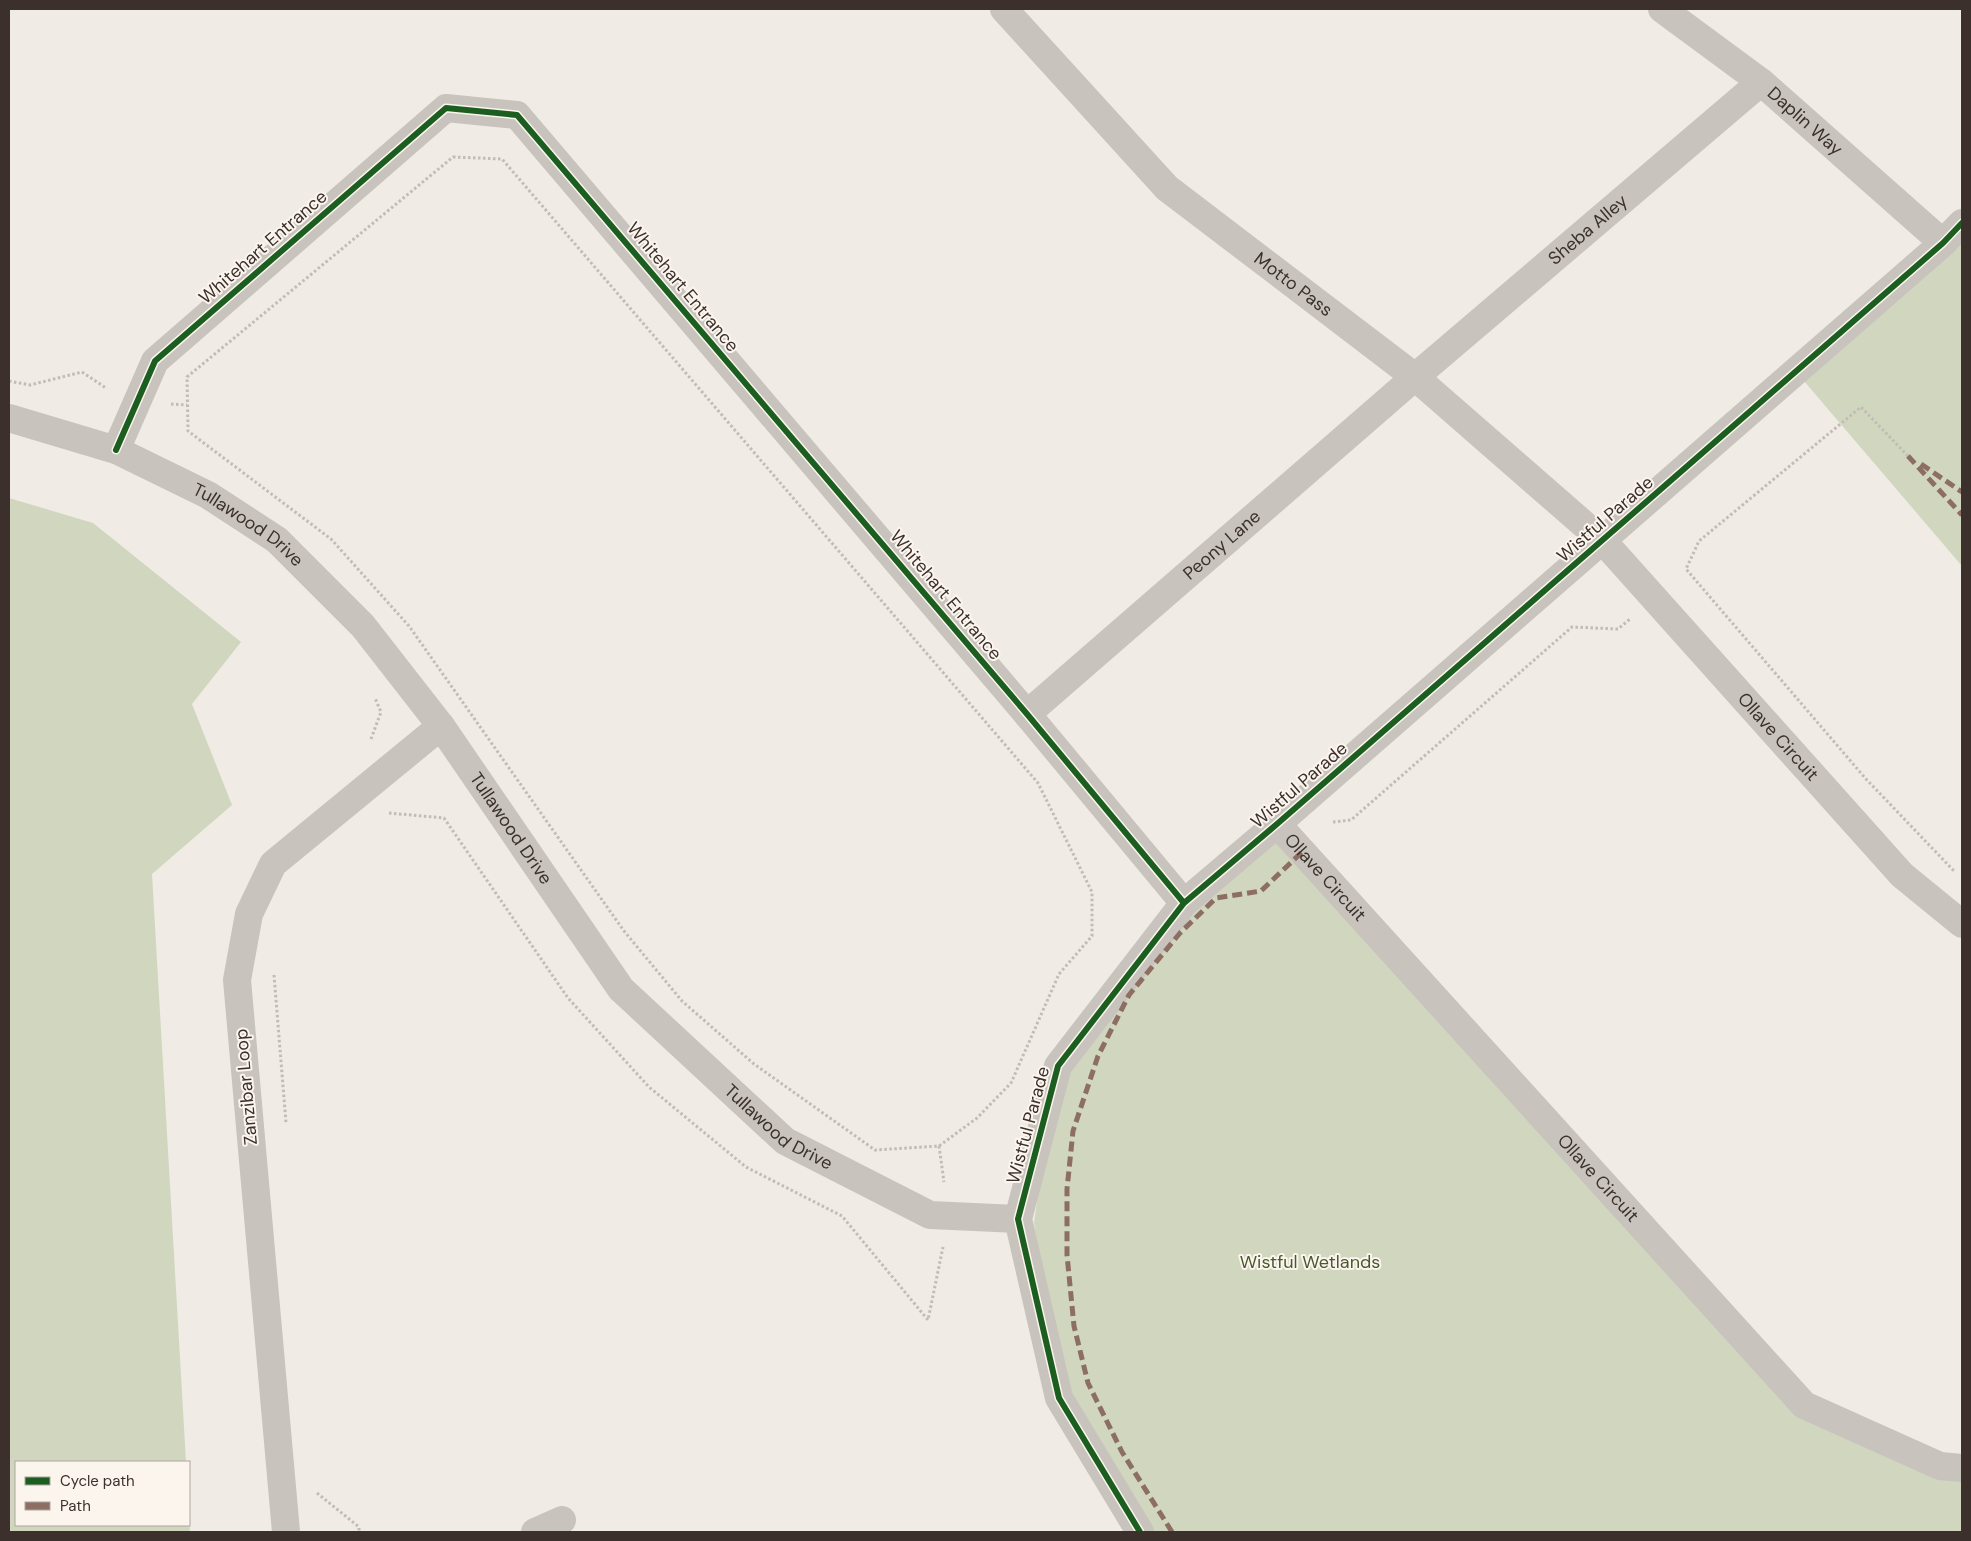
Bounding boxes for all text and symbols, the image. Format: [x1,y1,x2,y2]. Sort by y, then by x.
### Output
street label: Daplin Way [1762,81,1848,161]
street label: Whitehart Entrance [194,185,332,309]
street label: Sheba Alley [1543,189,1632,270]
street label: Whitehart Entrance [622,217,744,357]
street label: Motto Pass [1249,247,1338,322]
street label: Wistful Parade [1552,470,1658,568]
street label: Tullawood Drive [189,477,309,572]
street label: Peony Lane [1178,504,1266,585]
street label: Whitehart Entrance [885,525,1007,665]
street label: Ollave Circuit [1732,687,1824,786]
street label: Wistful Parade [1246,736,1352,834]
street label: Tullawood Drive [464,768,558,889]
street label: Ollave Circuit [1279,828,1372,927]
street label: Zanzibar Loop [229,1028,263,1146]
street label: Wistful Parade [1001,1064,1055,1186]
street label: Tullawood Drive [719,1079,837,1175]
street label: Ollave Circuit [1552,1129,1644,1227]
park label: Wistful Wetlands [1240,1250,1380,1274]
legend [15,1461,190,1526]
text: Cycle path [60,1471,135,1491]
text: Path [60,1496,91,1516]

